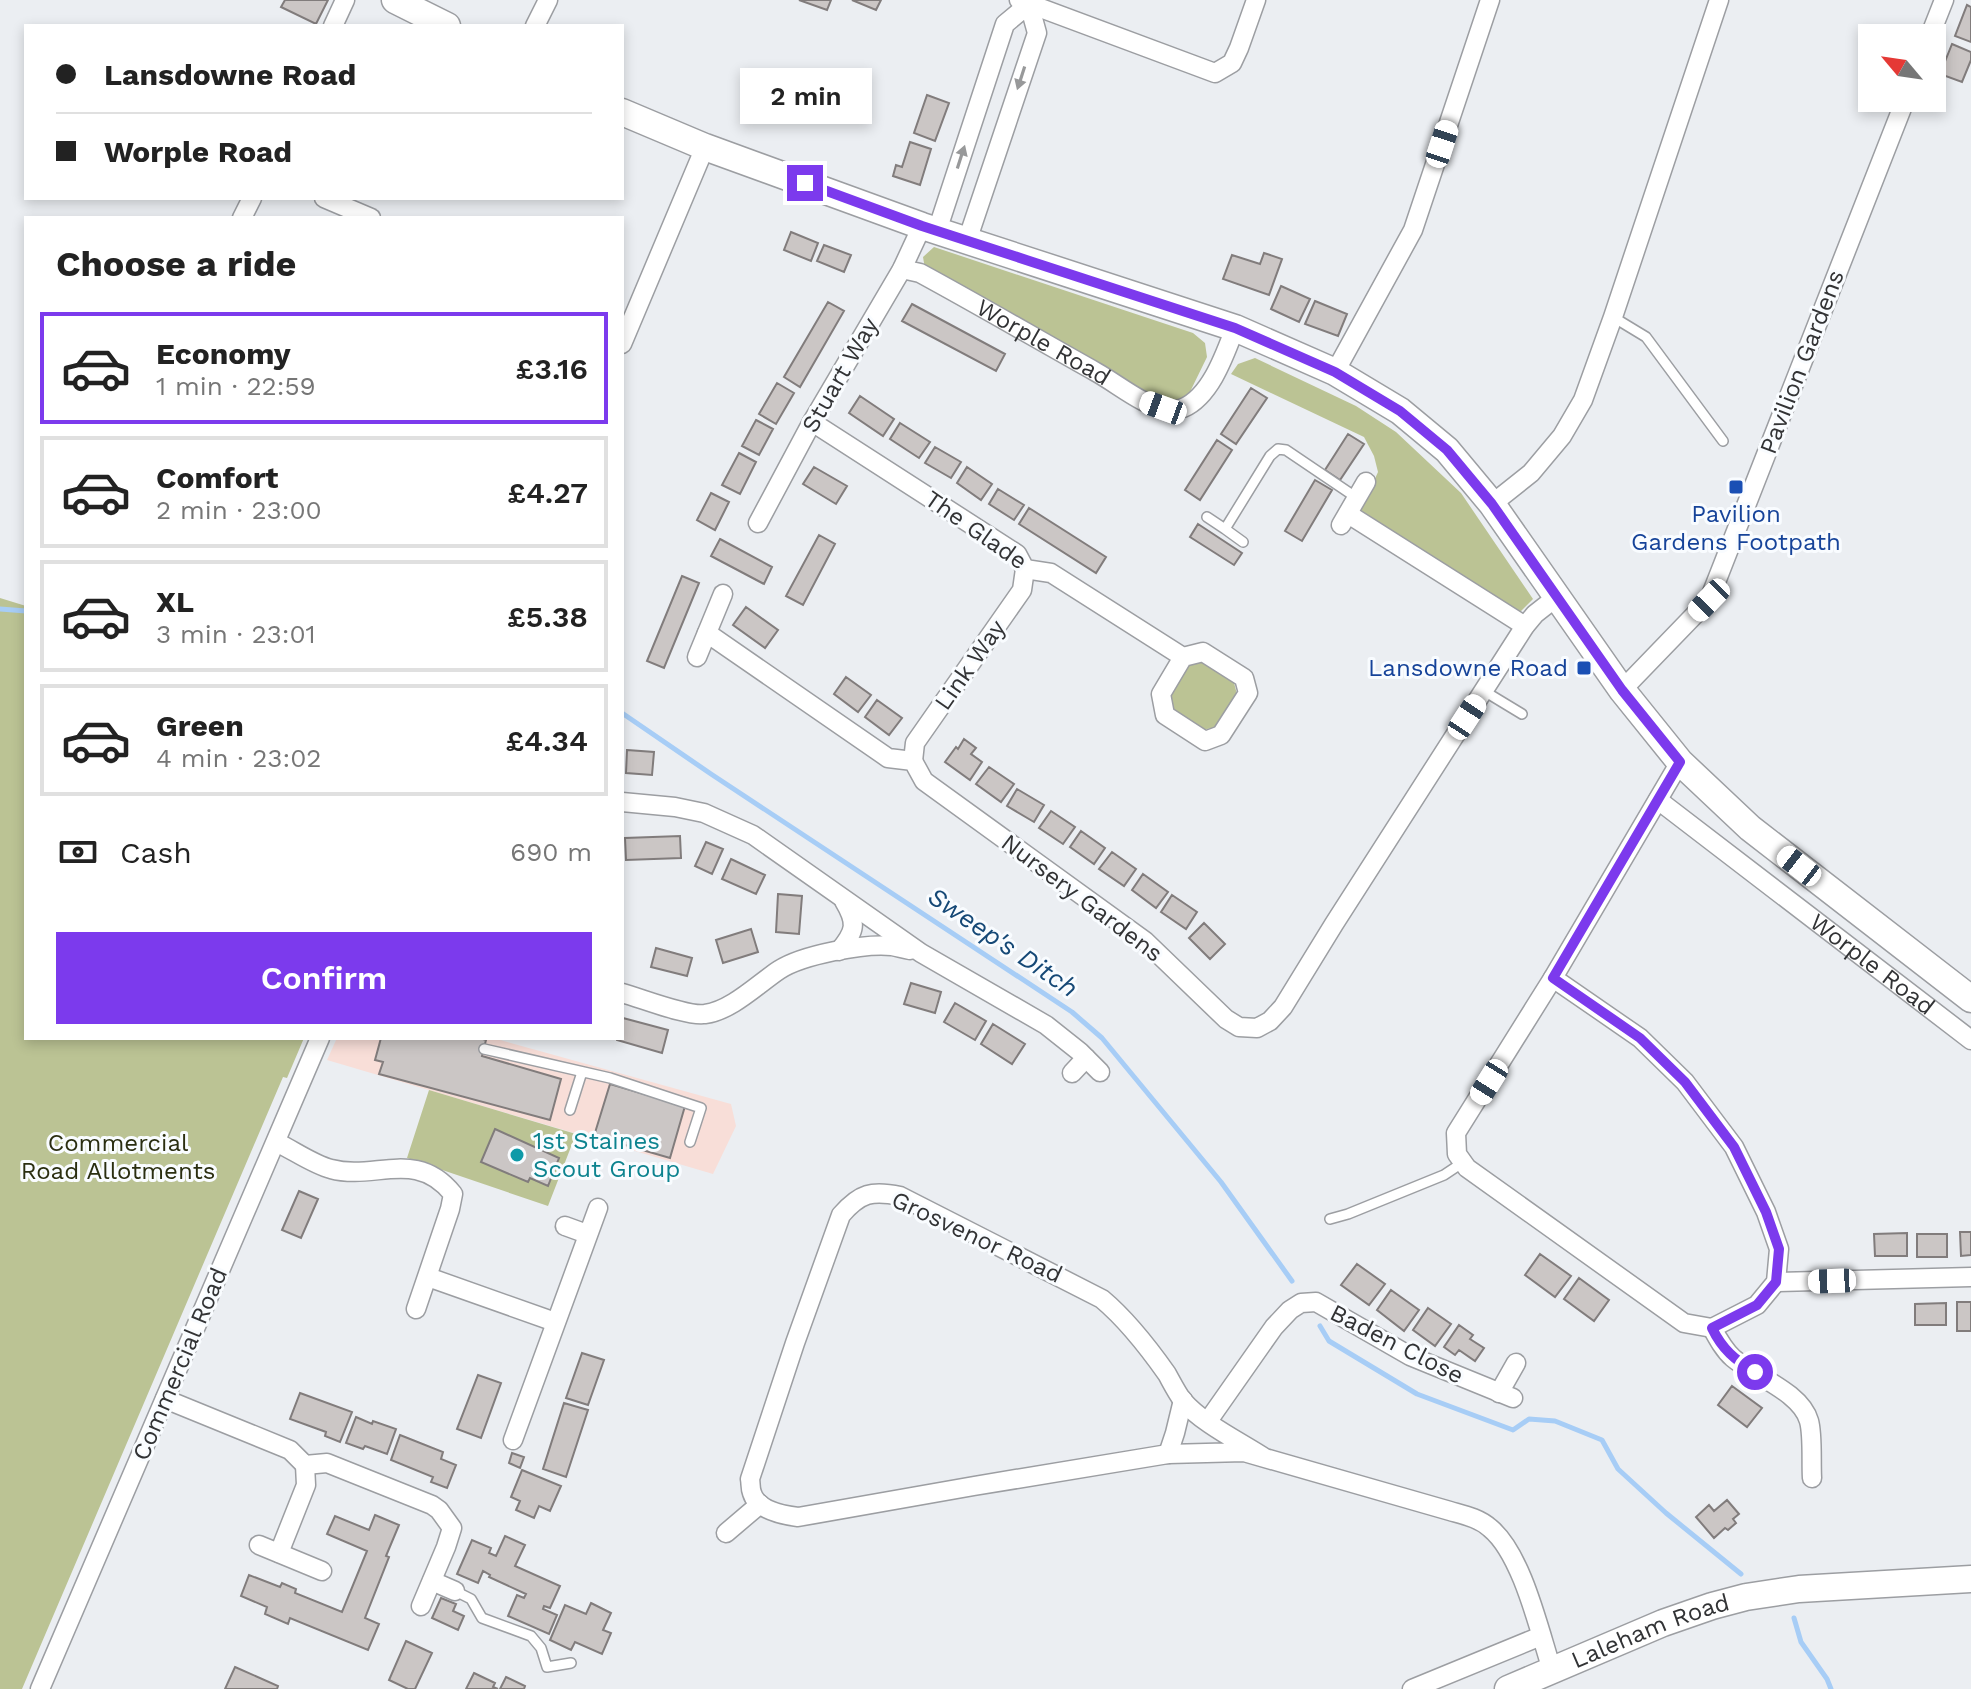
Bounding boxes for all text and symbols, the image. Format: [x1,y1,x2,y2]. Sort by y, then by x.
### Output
north arrow [1858,24,1946,112]
map controls [1858,24,1946,112]
text: Lansdowne Road [104,57,356,92]
callout: 2 min [739,67,871,123]
one-way arrow [1015,67,1027,91]
text: 2 min [770,81,842,111]
car [1423,117,1461,171]
text: Worple Road [104,134,292,169]
one-way arrow [956,145,968,169]
route end [787,165,823,201]
text: Choose a ride [56,243,296,285]
street label: Pavilion Gardens [1754,266,1850,458]
street label: Worple Road [972,293,1116,391]
street label: Stuart Way [796,312,884,437]
icon: car [60,332,132,404]
text: Economy [156,336,291,371]
text: £3.16 [516,351,588,386]
text: 1 min · 22:59 [156,371,316,401]
car [1136,389,1190,427]
icon: car [60,456,132,528]
text: Comfort [156,460,278,495]
text: £4.27 [507,475,588,510]
marker: Pavilion Gardens Footpath [1727,478,1745,496]
street label: The Glade [920,485,1032,575]
text: 2 min · 23:00 [156,495,322,525]
place label: Pavilion Gardens Footpath [1631,500,1841,556]
car [1684,574,1734,626]
icon: car [60,580,132,652]
text: XL [156,584,194,619]
text: £5.38 [507,599,588,634]
street label: Link Way [929,614,1012,715]
text: 3 min · 23:01 [156,619,316,649]
place label: Lansdowne Road [1368,654,1568,682]
marker: Lansdowne Road [1575,659,1593,677]
car [1444,690,1490,744]
icon: car [60,704,132,776]
text: Green [156,708,244,743]
text: £4.34 [505,723,588,758]
text: 4 min · 23:02 [156,743,322,773]
street label: Nursery Gardens [996,828,1168,968]
icon: cash [56,830,100,874]
text: Cash [120,835,192,870]
text: 690 m [510,837,592,867]
car [1773,842,1825,890]
water label: Sweep's Ditch [922,881,1084,1003]
street label: Worple Road [1804,908,1940,1021]
button: Confirm [56,932,592,1024]
car [1466,1055,1512,1109]
place label: 1st Staines Scout Group [533,1127,680,1183]
park label: Commercial Road Allotments [21,1129,215,1185]
marker: 1st Staines Scout Group [508,1146,526,1164]
street label: Grosvenor Road [887,1185,1067,1289]
street label: Commercial Road [127,1263,233,1465]
car [1808,1268,1856,1294]
street label: Baden Close [1326,1298,1468,1390]
route start [1737,1354,1773,1390]
street label: Laleham Road [1567,1588,1732,1674]

